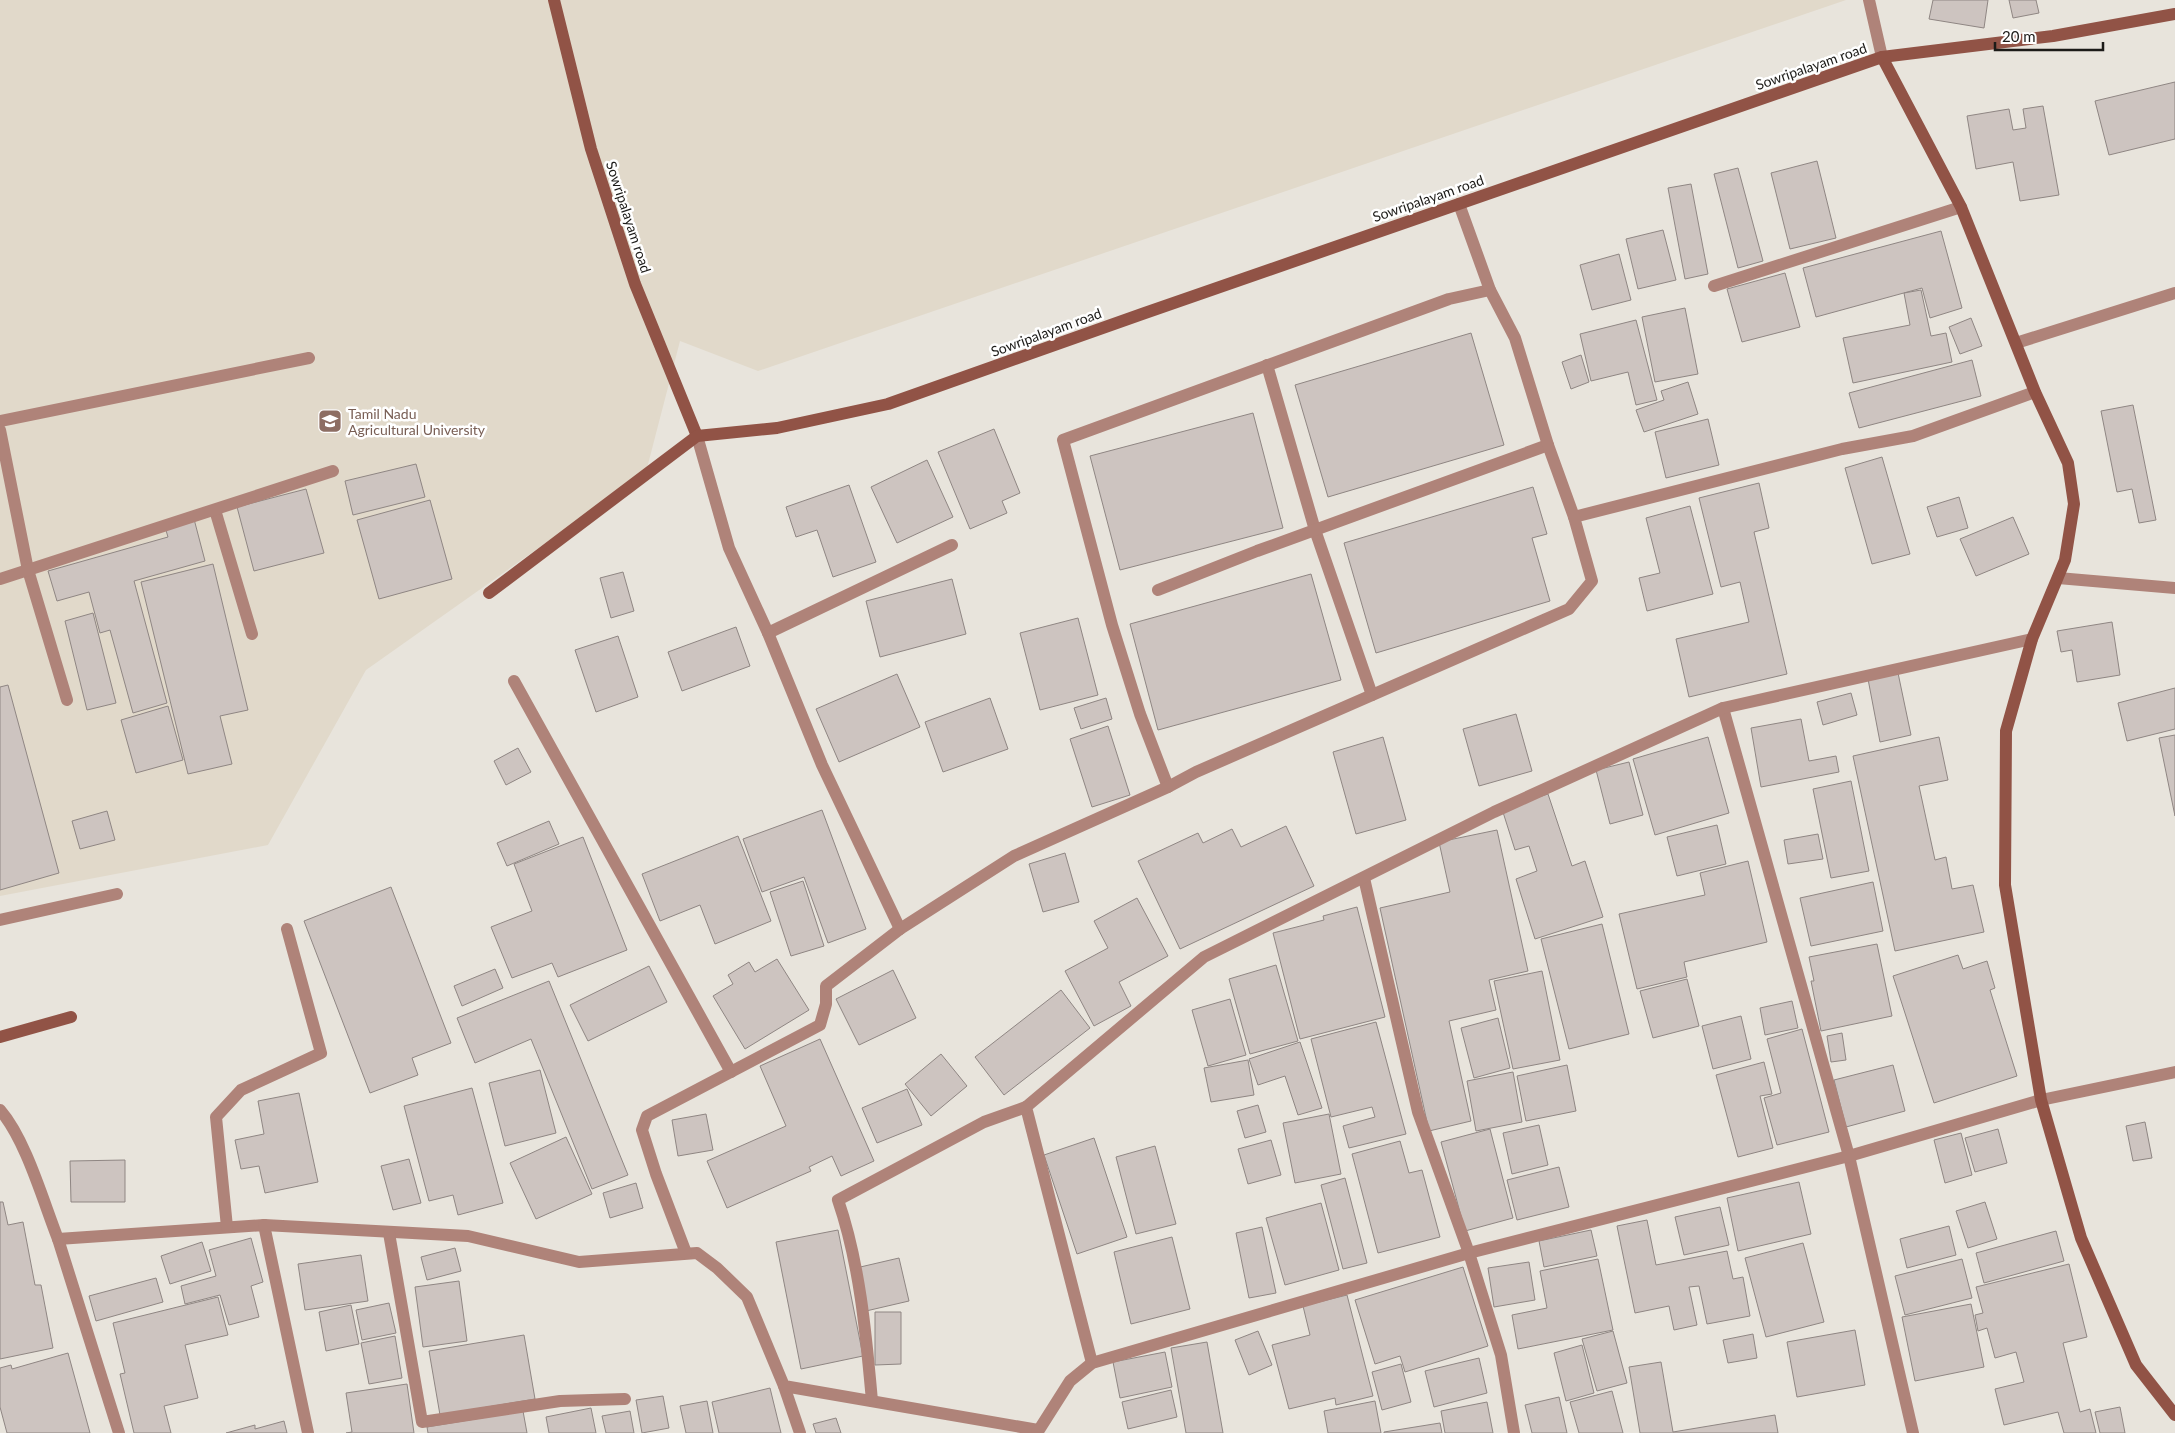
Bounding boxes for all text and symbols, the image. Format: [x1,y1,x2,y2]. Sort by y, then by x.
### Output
scale bar [1995,20,2102,52]
text: 20 m [2002,27,2036,45]
street label: Sowripalayam road [1753,39,1869,93]
street label: Sowripalayam road [603,159,655,275]
street label: Sowripalayam road [1370,171,1486,225]
street label: Sowripalayam road [988,304,1104,360]
place label: Tamil Nadu Agricultural University [348,405,486,438]
school or university icon: Tamil Nadu Agricultural University [317,408,343,434]

